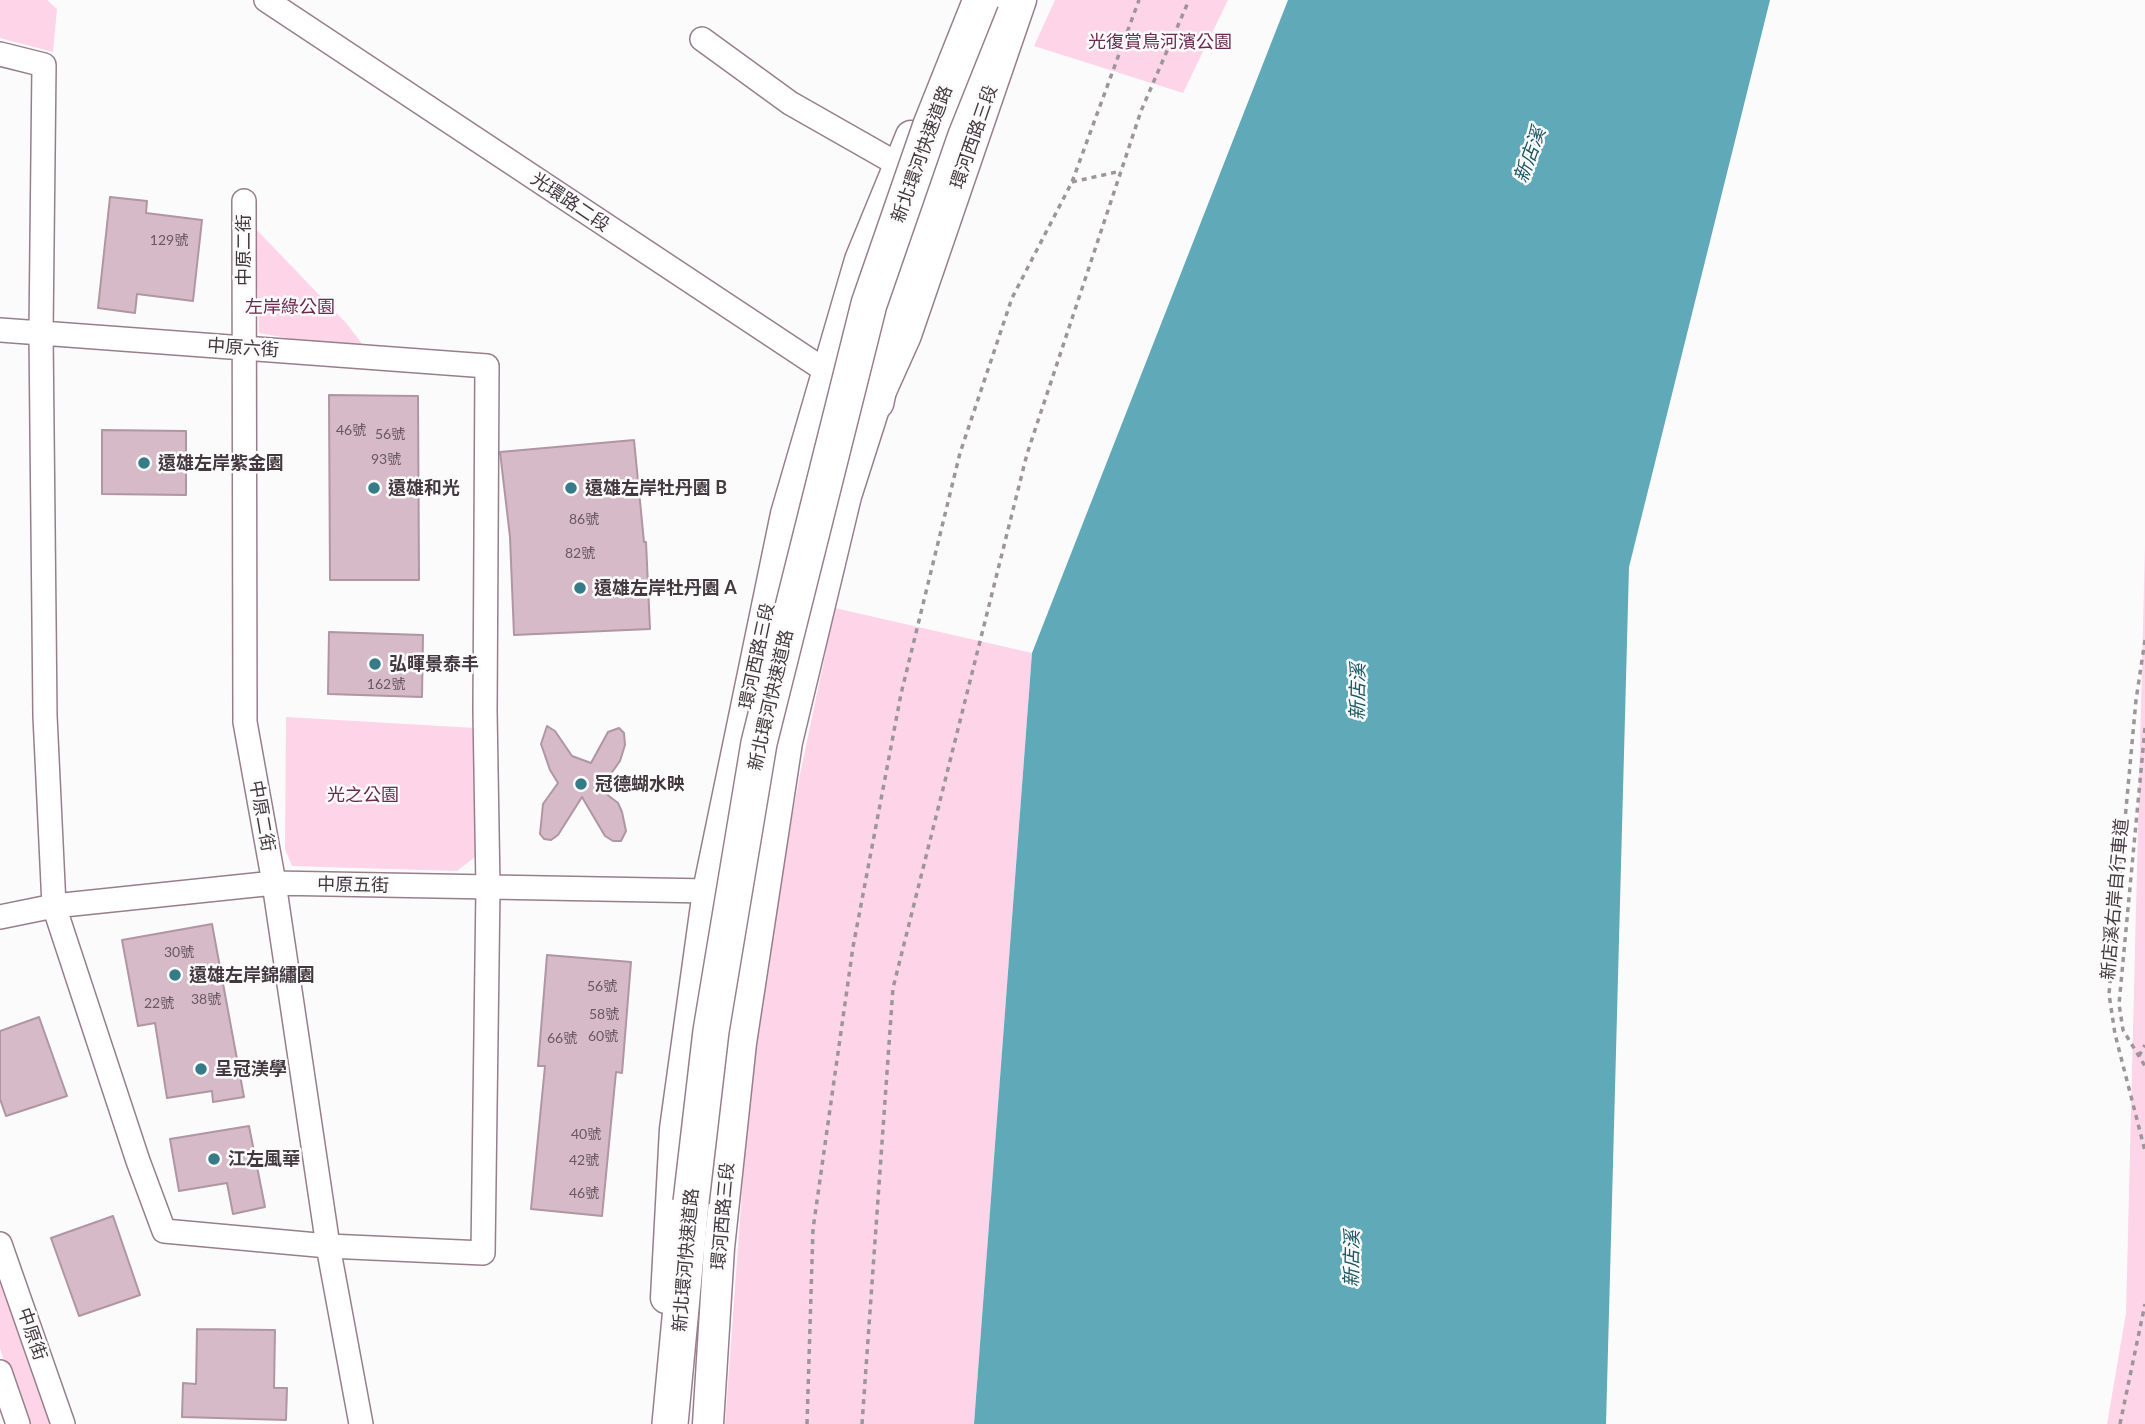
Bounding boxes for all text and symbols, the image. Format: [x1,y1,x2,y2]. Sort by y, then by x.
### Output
park label: 光復賞鳥河濱公園 [1088,31,1232,53]
street label: 環河西路三段 [946,82,1002,192]
street label: 新北環河快速道路 [887,83,957,225]
water label: 新店溪 [1510,124,1550,186]
street label: 光環路二段 [527,168,613,236]
street label: 中原二街 [233,214,255,286]
house number: 129號 [150,232,188,248]
park label: 左岸綠公園 [245,296,335,318]
street label: 中原六街 [206,335,280,361]
house number: 46號 [336,422,366,438]
house number: 56號 [375,426,405,442]
house number: 93號 [371,451,401,467]
place label: 遠雄左岸紫金園 [158,452,284,474]
marker: 遠雄左岸紫金園 [136,455,152,471]
place label: 遠雄和光 [388,477,460,499]
place label: 遠雄左岸牡丹園 B [585,477,727,499]
marker: 遠雄和光 [366,480,382,496]
marker: 遠雄左岸牡丹園 B [563,480,579,496]
house number: 86號 [569,511,599,527]
house number: 82號 [565,545,595,561]
place label: 遠雄左岸牡丹園 A [594,577,737,599]
marker: 遠雄左岸牡丹園 A [572,580,588,596]
street label: 環河西路三段 [735,601,779,711]
street label: 新北環河快速道路 [744,627,798,773]
place label: 弘暉景泰丰 [389,653,479,675]
marker: 弘暉景泰丰 [367,656,383,672]
water label: 新店溪 [1346,663,1370,721]
house number: 162號 [367,676,405,692]
place label: 冠德蝴水映 [595,773,685,795]
marker: 冠德蝴水映 [573,776,589,792]
street label: 中原二街 [245,779,279,853]
park label: 光之公園 [327,784,399,806]
street label: 新店溪右岸自行車道 [2097,817,2133,981]
street label: 中原五街 [317,874,389,896]
house number: 30號 [164,944,194,960]
place label: 遠雄左岸錦繡園 [189,964,315,986]
marker: 遠雄左岸錦繡園 [167,967,183,983]
house number: 56號 [587,978,617,994]
house number: 38號 [191,991,221,1007]
house number: 22號 [144,995,174,1011]
house number: 58號 [589,1006,619,1022]
house number: 60號 [588,1028,618,1044]
house number: 66號 [547,1030,577,1046]
place label: 呈冠渼學 [215,1058,287,1080]
marker: 呈冠渼學 [193,1061,209,1077]
house number: 40號 [571,1126,601,1142]
place label: 江左風華 [228,1148,300,1170]
marker: 江左風華 [206,1151,222,1167]
house number: 42號 [569,1152,599,1168]
street label: 環河西路三段 [708,1161,738,1271]
house number: 46號 [569,1185,599,1201]
street label: 新北環河快速道路 [669,1187,703,1333]
water label: 新店溪 [1340,1230,1364,1288]
street label: 中原街 [13,1305,51,1363]

